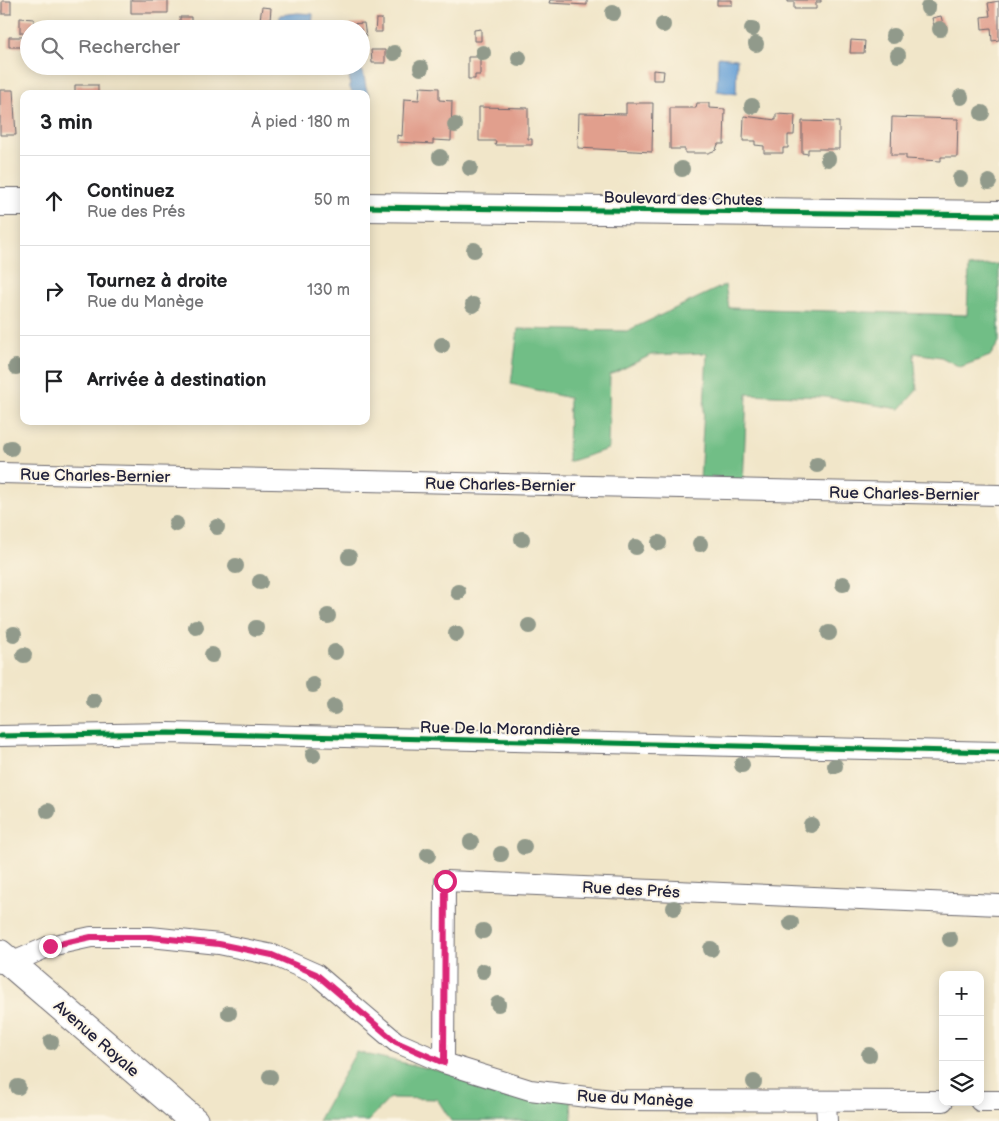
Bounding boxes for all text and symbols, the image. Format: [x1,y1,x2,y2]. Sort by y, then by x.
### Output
search box [20,20,370,75]
icon: search [38,34,66,62]
text: Rechercher [78,36,180,59]
text: 3 min [40,110,93,135]
text: À pied · 180 m [251,113,350,132]
text: Continuez [87,180,174,203]
icon: ahead [40,187,68,215]
street label: Boulevard des Chutes [603,189,763,210]
text: 50 m [314,191,350,210]
text: Rue des Prés [87,203,185,222]
text: Tournez à droite [87,270,228,293]
icon: right [40,277,68,305]
text: 130 m [307,281,350,300]
text: Rue du Manège [87,293,204,312]
icon: arrive [40,367,68,395]
text: Arrivée à destination [87,369,266,392]
street label: Rue Charles-Bernier [20,466,170,487]
street label: Rue Charles-Bernier [425,475,575,496]
street label: Rue Charles-Bernier [829,484,979,505]
street label: Rue De la Morandière [420,719,581,740]
route start [434,870,457,893]
street label: Rue des Prés [581,878,680,903]
route end [39,935,62,958]
map controls [939,971,984,1106]
button: + [939,971,984,1016]
street label: Avenue Royale [49,997,143,1082]
button: − [939,1016,984,1061]
button: layers [939,1061,984,1106]
street label: Rue du Manège [576,1087,694,1112]

